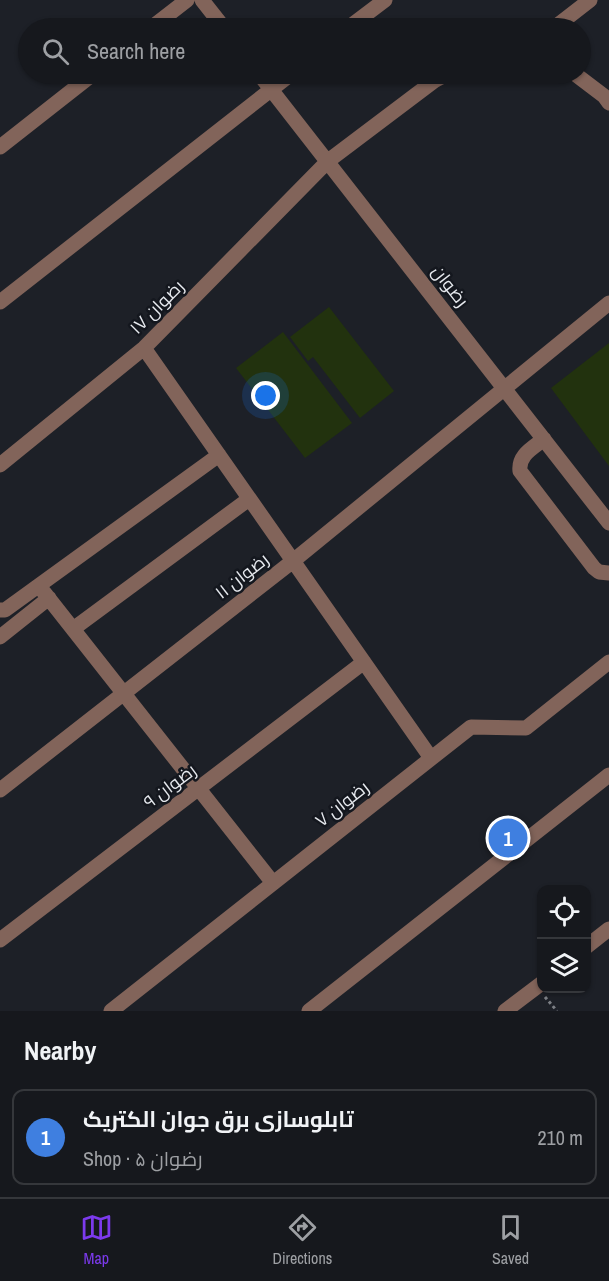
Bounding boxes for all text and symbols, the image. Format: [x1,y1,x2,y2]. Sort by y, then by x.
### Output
search box [18,18,591,84]
icon: search [39,35,72,68]
text: Search here [87,36,185,66]
street label: رضوان [426,260,475,312]
street label: رضوان ۱۷ [124,274,189,339]
your location [251,381,280,410]
street label: رضوان ۱۱ [210,547,274,605]
street label: رضوان ۹ [138,758,201,814]
street label: رضوان ۷ [310,775,374,833]
pin: 1 [488,816,528,860]
map controls [537,885,591,993]
button: locate [537,885,591,939]
button: layers [537,939,591,993]
text: Nearby [24,1033,96,1068]
text: تابلوسازی برق جوان الکتریک [83,1104,354,1134]
text: 1 [41,1124,50,1151]
text: 210 m [537,1124,583,1151]
text: Shop · رضوان ۵ [83,1145,202,1172]
tab: Map [80,1211,113,1269]
tab: Directions [272,1211,332,1269]
tab: Saved [492,1211,529,1269]

